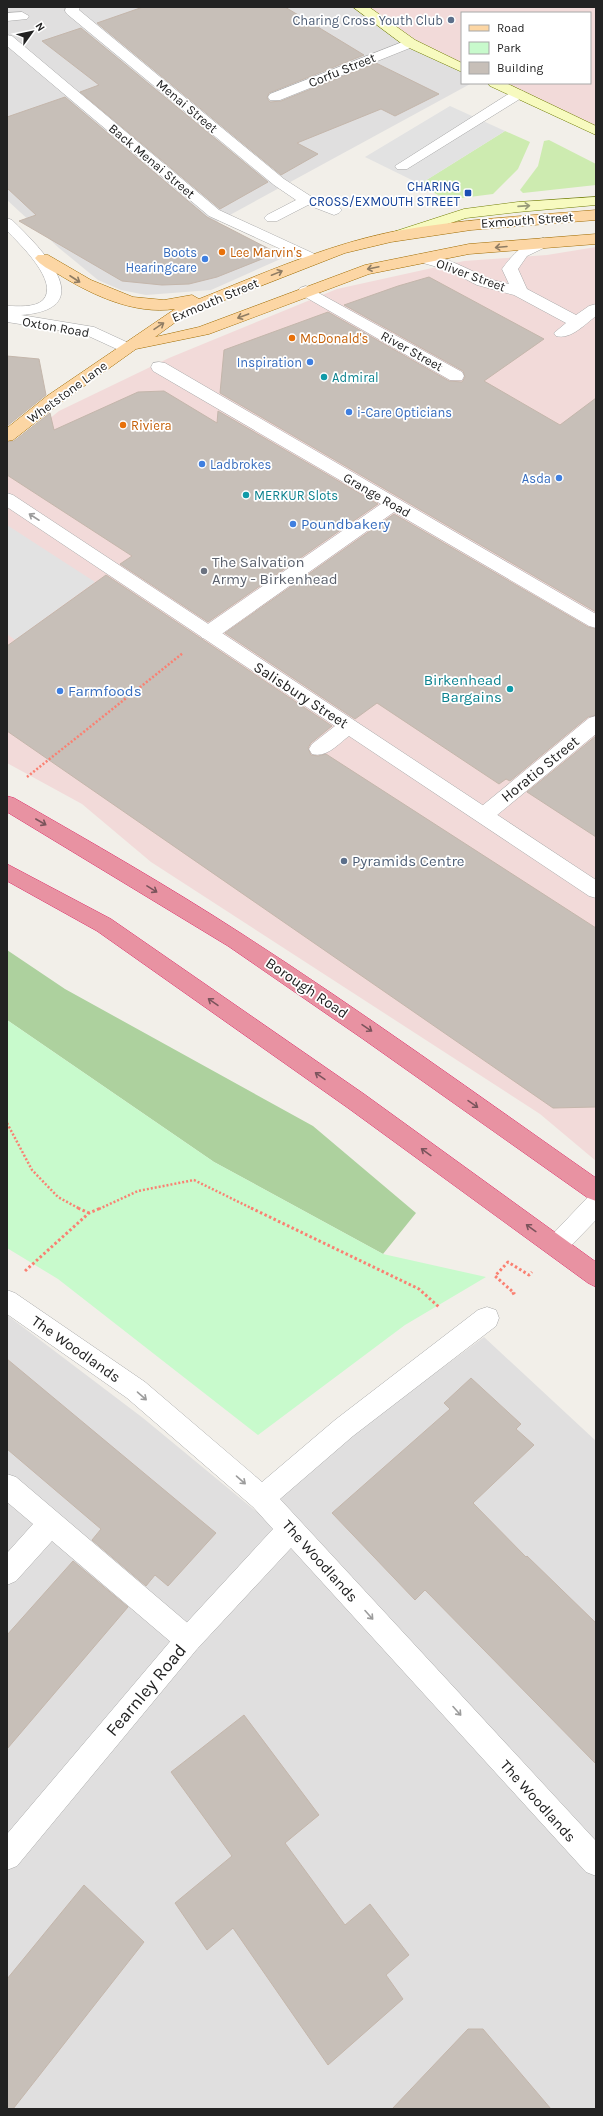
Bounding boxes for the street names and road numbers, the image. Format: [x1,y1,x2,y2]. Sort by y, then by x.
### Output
street label: Corfu Street [306,50,378,90]
street label: Menai Street [153,76,221,136]
street label: Back Menai Street [106,121,198,201]
street label: Exmouth Street [480,209,574,231]
street label: Oliver Street [434,256,508,294]
street label: Exmouth Street [169,275,261,325]
street label: Oxton Road [21,314,91,340]
street label: River Street [378,328,446,374]
street label: Whetstone Lane [24,358,110,426]
street label: Grange Road [341,470,413,520]
street label: Salisbury Street [250,658,352,732]
street label: Horatio Street [497,732,583,806]
street label: Borough Road [262,954,352,1022]
street label: The Woodlands [28,1312,124,1386]
street label: The Woodlands [278,1516,362,1606]
street label: Fearnley Road [101,1639,191,1741]
street label: The Woodlands [496,1756,580,1846]

